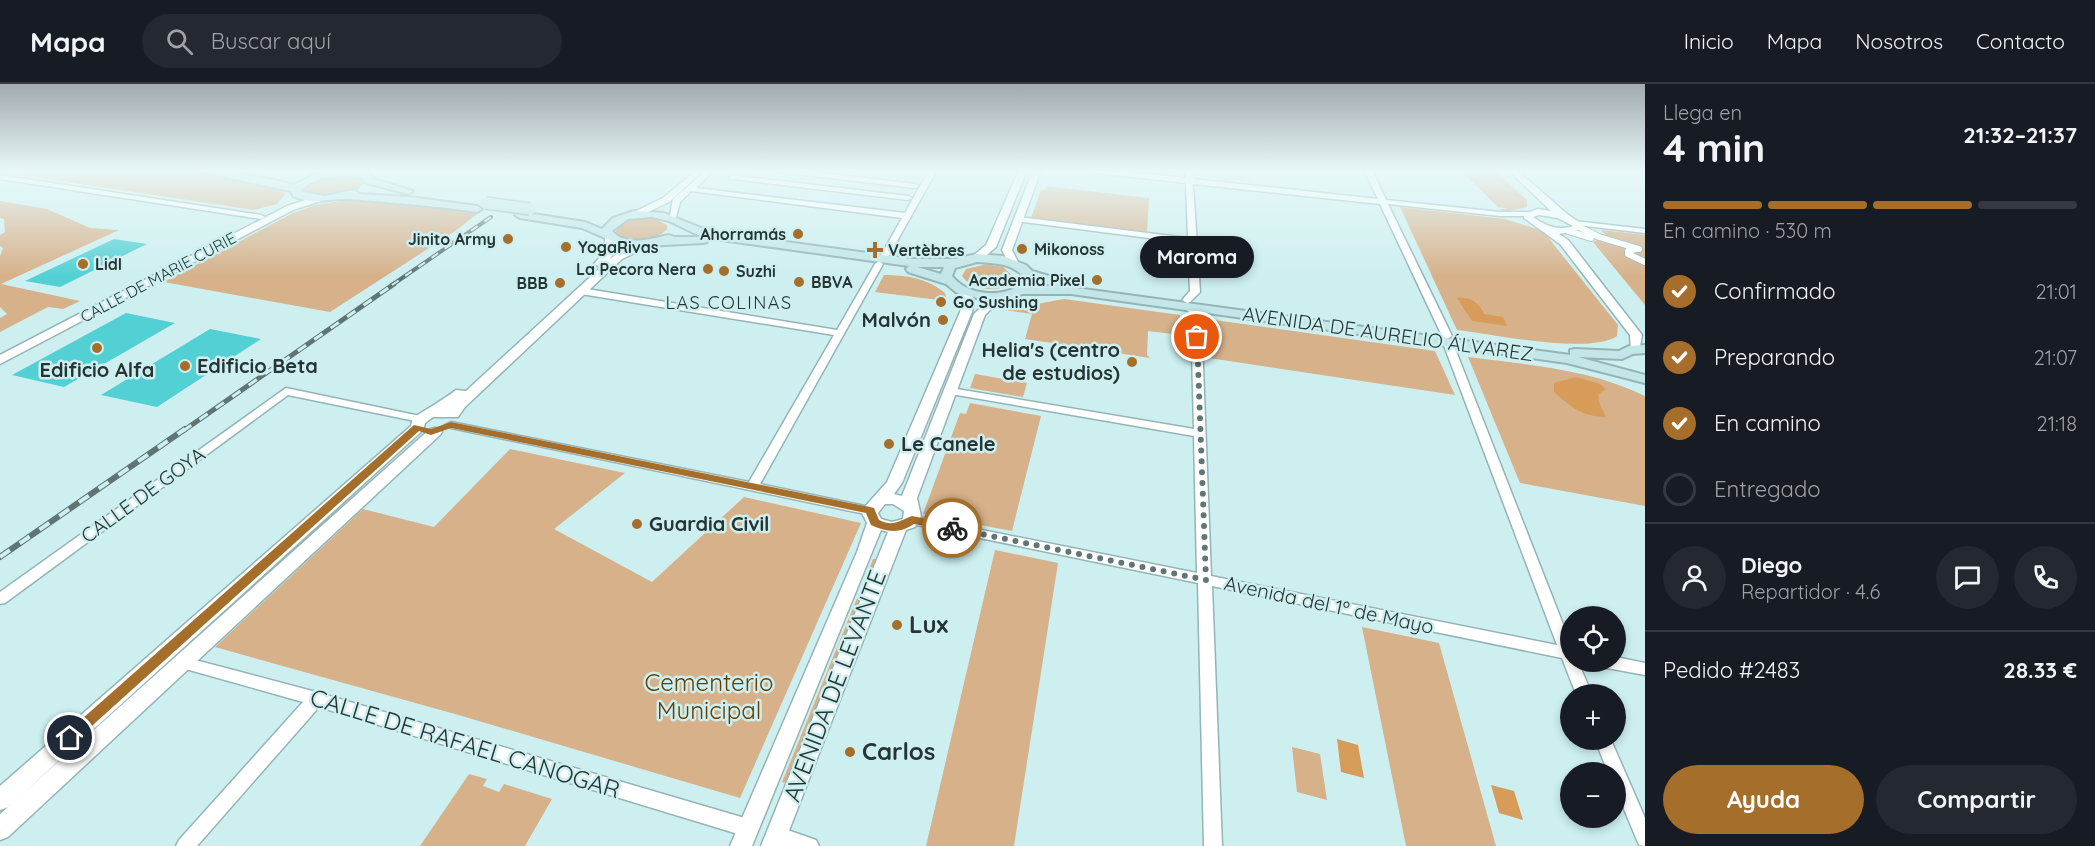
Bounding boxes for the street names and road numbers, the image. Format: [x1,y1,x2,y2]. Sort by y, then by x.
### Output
street label: CALLE DE MARIE CURIE [77,227,239,327]
street label: AVENIDA DE AURELIO ÁLVAREZ [1241,301,1535,366]
street label: CALLE DE GOYA [76,441,210,548]
street label: AVENIDA DE LEVANTE [776,566,892,806]
street label: Avenida del 1º de Mayo [1222,570,1436,639]
street label: CALLE DE RAFAEL CANOGAR [307,682,624,805]

